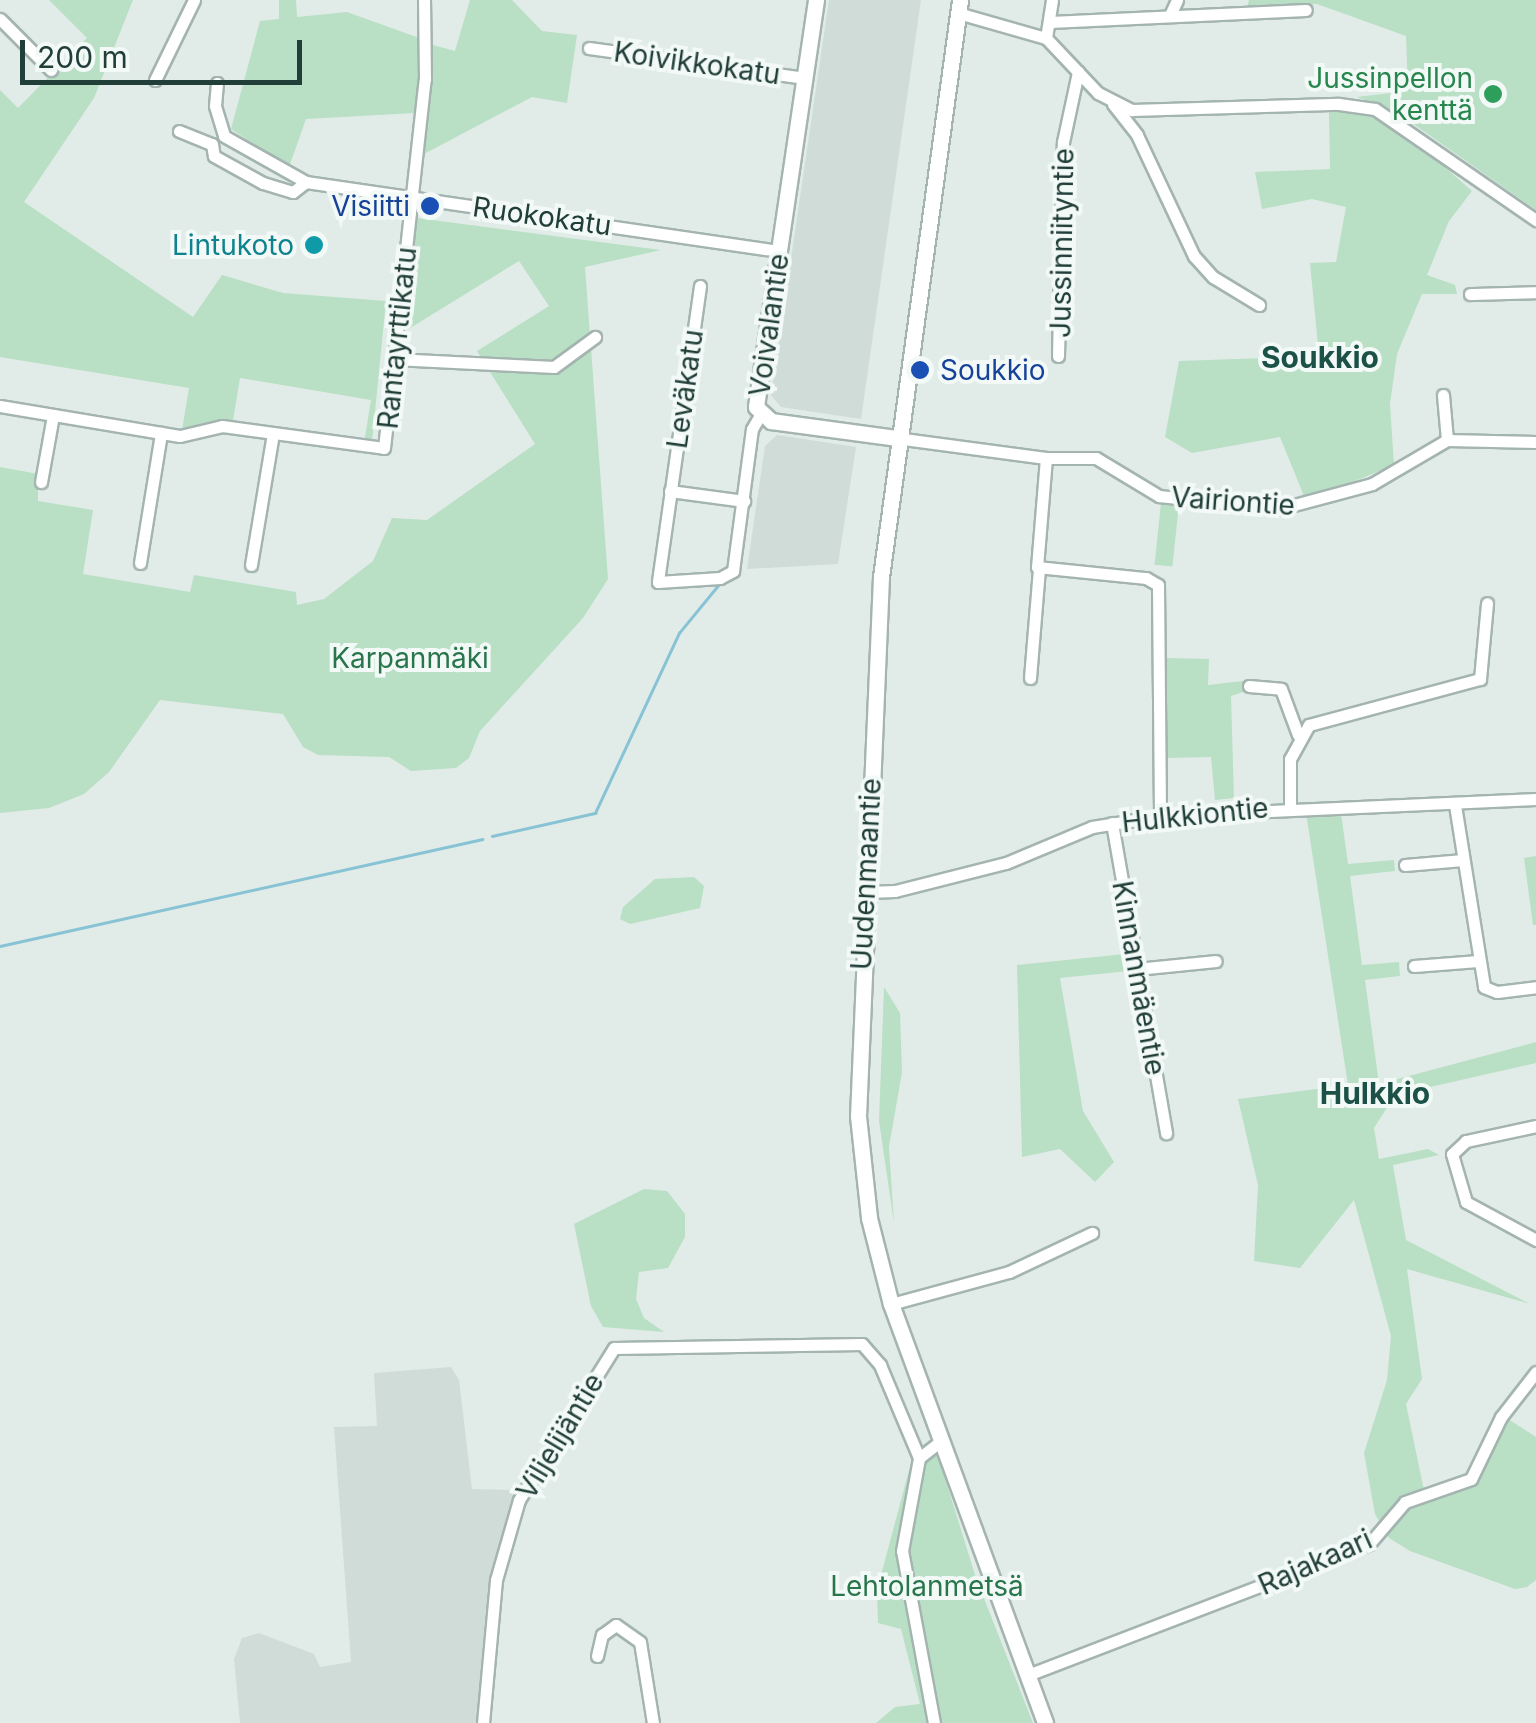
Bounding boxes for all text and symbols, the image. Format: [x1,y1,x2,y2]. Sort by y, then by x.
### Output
scale bar [25,20,308,82]
street label: Koivikkokatu [612,35,782,91]
text: 200 m [37,39,128,75]
place label: Jussinpellon kenttä [1307,61,1473,127]
marker: Jussinpellon kenttä [1482,83,1504,105]
street label: Jussinniityntie [1044,148,1080,338]
place label: Visiitti [331,189,410,223]
street label: Ruokokatu [470,190,614,242]
marker: Visiitti [419,195,441,217]
place label: Lintukoto [172,228,294,262]
marker: Lintukoto [303,234,325,256]
street label: Rantayrttikatu [371,245,423,431]
street label: Voivalantie [742,251,796,399]
street label: Leväkatu [660,327,710,451]
district label: Soukkio [1261,339,1379,375]
place label: Soukkio [940,353,1046,387]
marker: Soukkio [909,359,931,381]
street label: Vairiontie [1170,480,1296,522]
park label: Karpanmäki [331,641,489,675]
street label: Uudenmaantie [844,777,888,971]
street label: Hulkkiontie [1120,791,1270,839]
street label: Kinnanmäentie [1105,878,1173,1078]
district label: Hulkkio [1320,1075,1430,1111]
street label: Viljelijäntie [509,1367,611,1505]
street label: Rajakaari [1253,1522,1377,1602]
park label: Lehtolanmetsä [830,1569,1024,1603]

